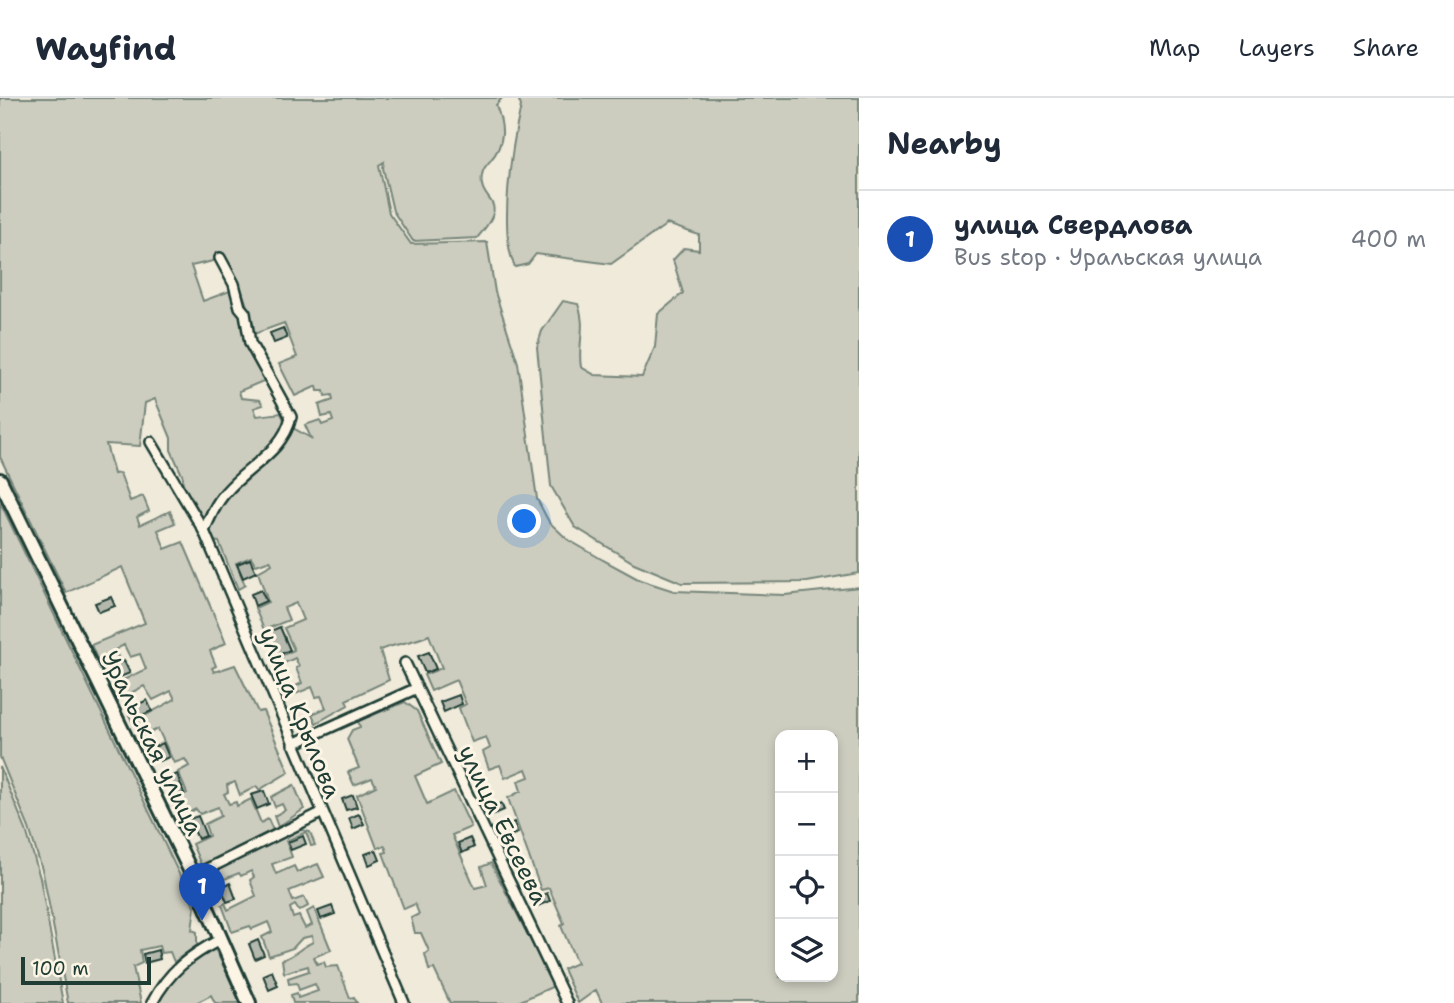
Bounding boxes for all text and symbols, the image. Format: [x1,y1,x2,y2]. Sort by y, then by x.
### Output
text: Wayfind [35,26,176,71]
text: Map [1149,32,1200,64]
text: Layers [1238,32,1315,64]
text: Share [1353,32,1419,64]
text: Nearby [887,123,1002,164]
text: улица Свердлова [954,207,1193,242]
text: 1 [905,224,915,254]
text: 400 m [1350,224,1426,254]
text: Bus stop · Уральская улица [954,242,1262,272]
your location [507,504,541,538]
street label: улица Крылова [251,623,349,803]
street label: Уральская улица [93,645,211,841]
map controls [775,730,838,982]
button: + [775,730,838,793]
street label: улица Евсеева [450,740,556,910]
button: − [775,793,838,856]
button: locate [775,856,838,919]
pin: 1 [179,863,225,921]
button: layers [775,919,838,982]
scale bar [21,954,150,986]
text: 100 m [32,956,89,981]

